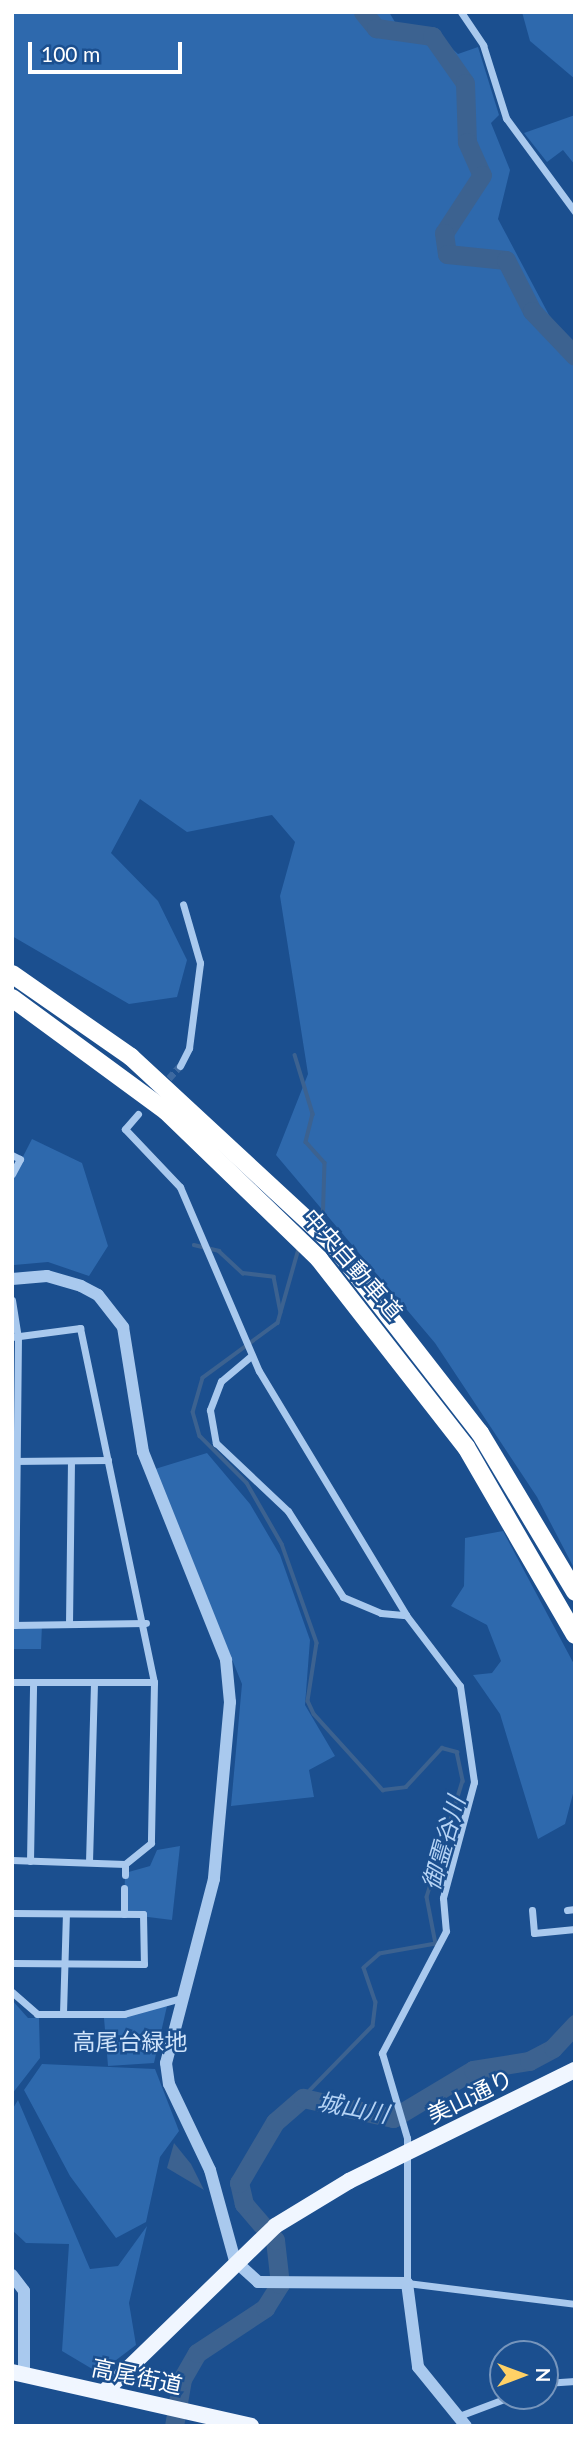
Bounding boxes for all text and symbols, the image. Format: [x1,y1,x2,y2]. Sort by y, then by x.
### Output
scale bar [32,28,186,72]
text: 100 m [41,41,100,66]
street label: 中央自動車道 [297,1203,409,1325]
water label: 御霊谷川 [416,1793,470,1893]
park label: 高尾台緑地 [73,2027,187,2055]
street label: 美山通り [423,2063,517,2129]
water label: 城山川 [315,2086,391,2128]
north arrow [489,2340,559,2410]
street label: 高尾街道 [89,2353,185,2399]
text: N [532,2368,555,2382]

